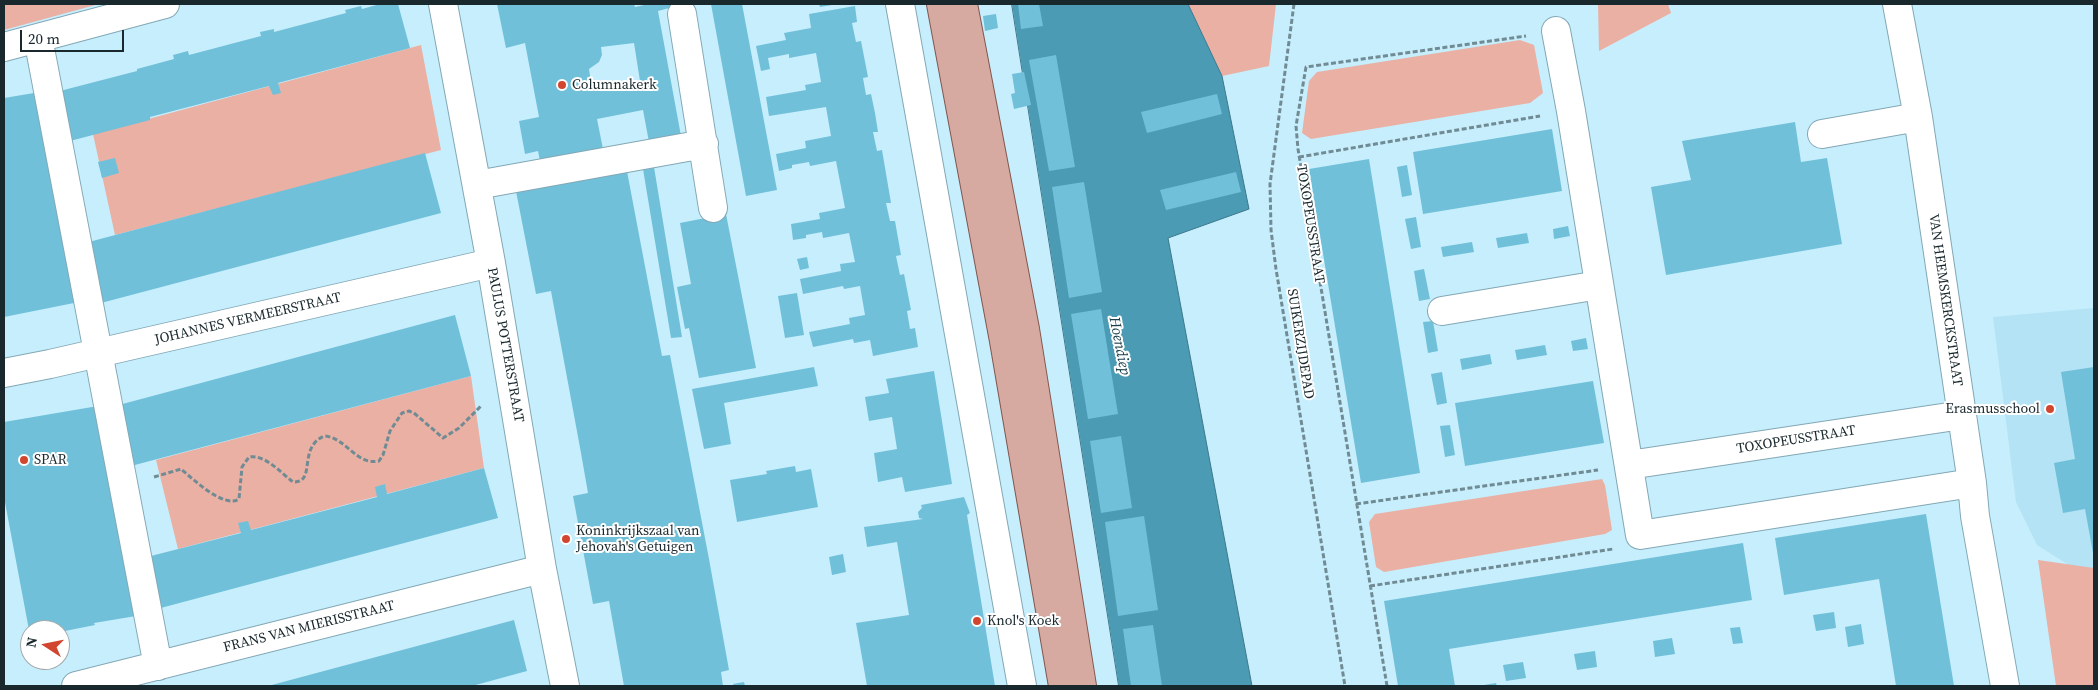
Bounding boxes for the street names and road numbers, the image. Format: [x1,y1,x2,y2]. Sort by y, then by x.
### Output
street label: TOXOPEUSSTRAAT [1292,163,1328,285]
street label: VAN HEEMSKERCKSTRAAT [1925,213,1965,387]
street label: PAULUS POTTERSTRAAT [483,266,527,424]
street label: SUIKERZIJDEPAD [1283,288,1317,400]
street label: JOHANNES VERMEERSTRAAT [153,289,343,349]
street label: TOXOPEUSSTRAAT [1735,422,1857,458]
street label: FRANS VAN MIERISSTRAAT [222,598,396,656]

